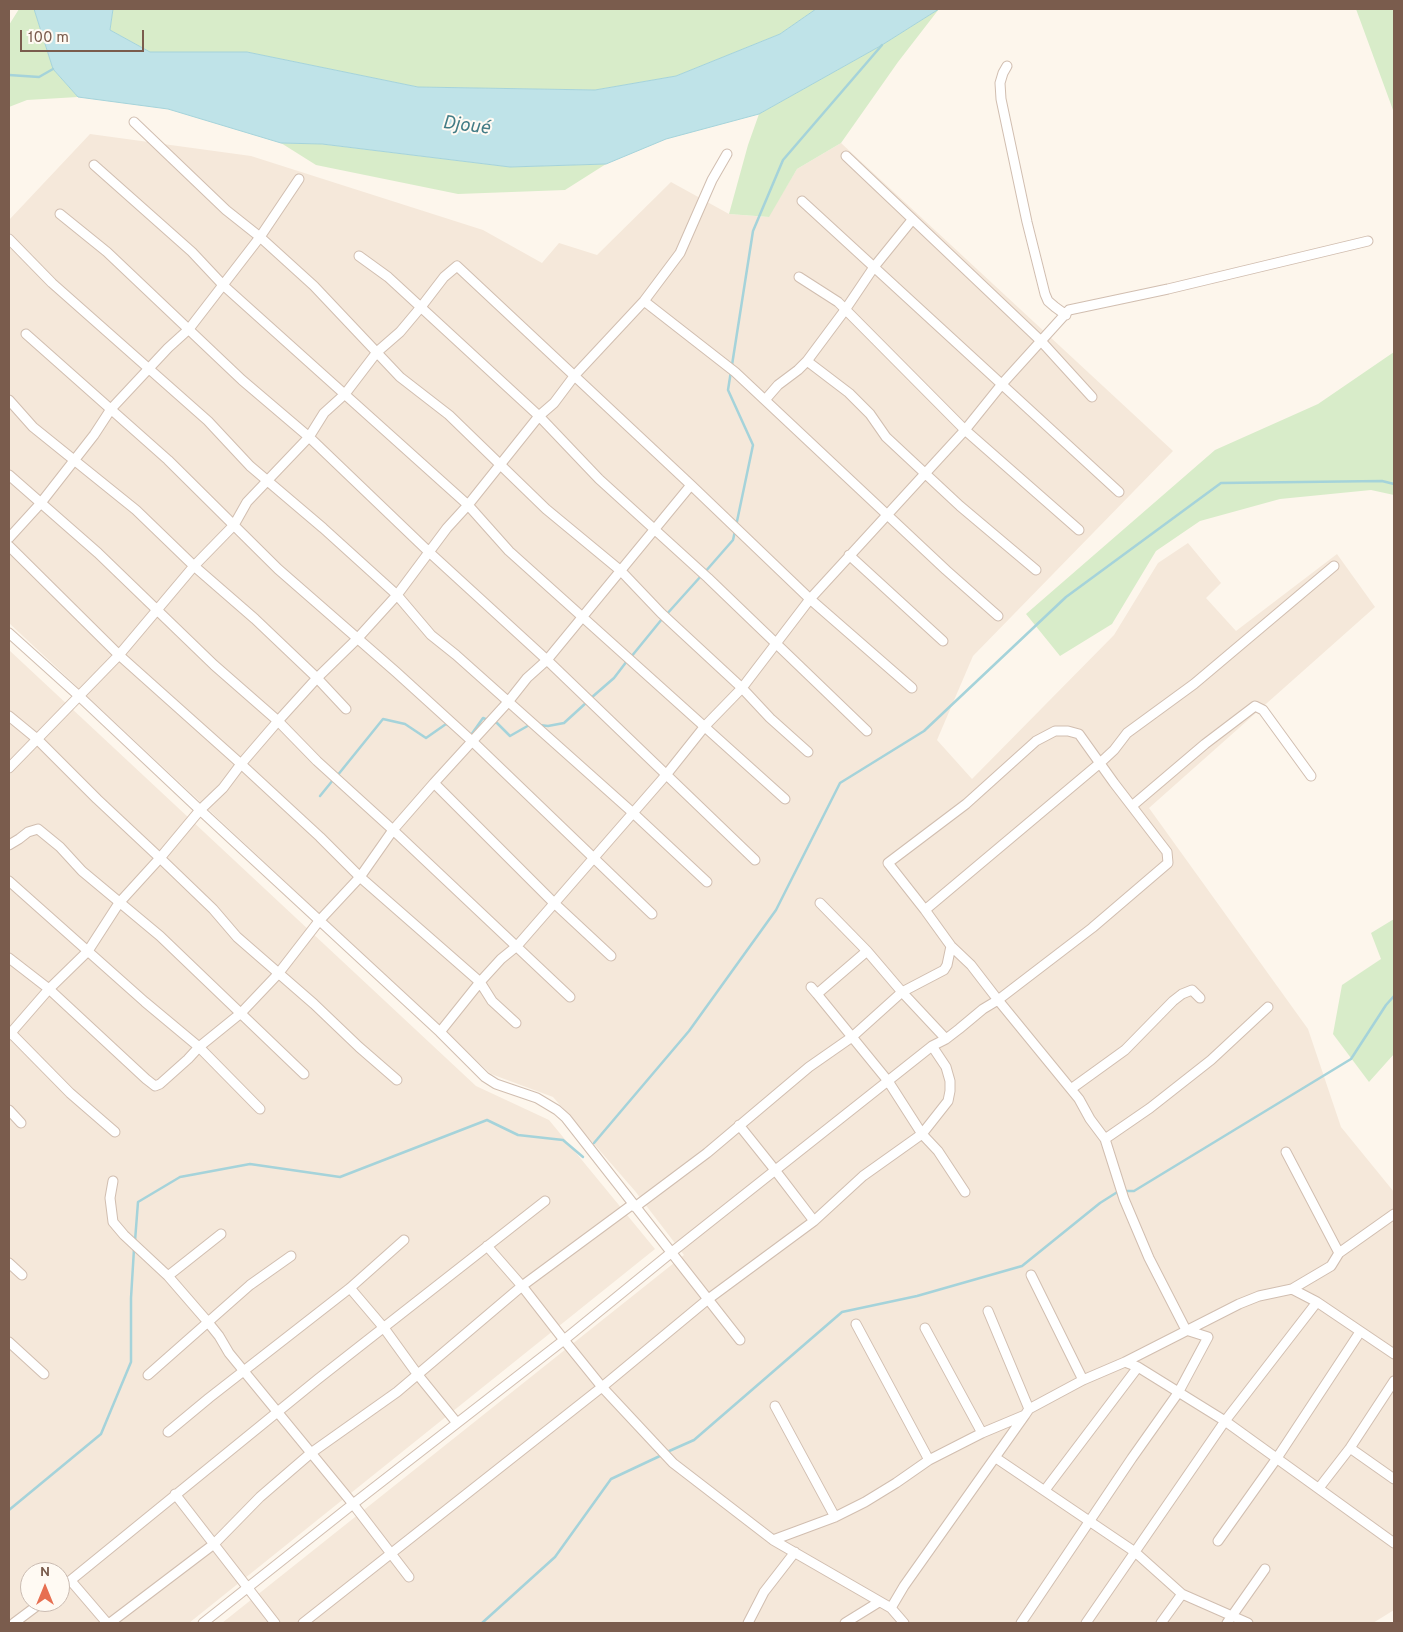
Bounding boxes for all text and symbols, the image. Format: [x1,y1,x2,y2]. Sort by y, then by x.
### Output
scale bar [22,20,146,52]
text: 100 m [28,29,69,48]
water label: Djoué [441,113,491,141]
north arrow [20,1562,70,1612]
text: N [40,1564,50,1581]

